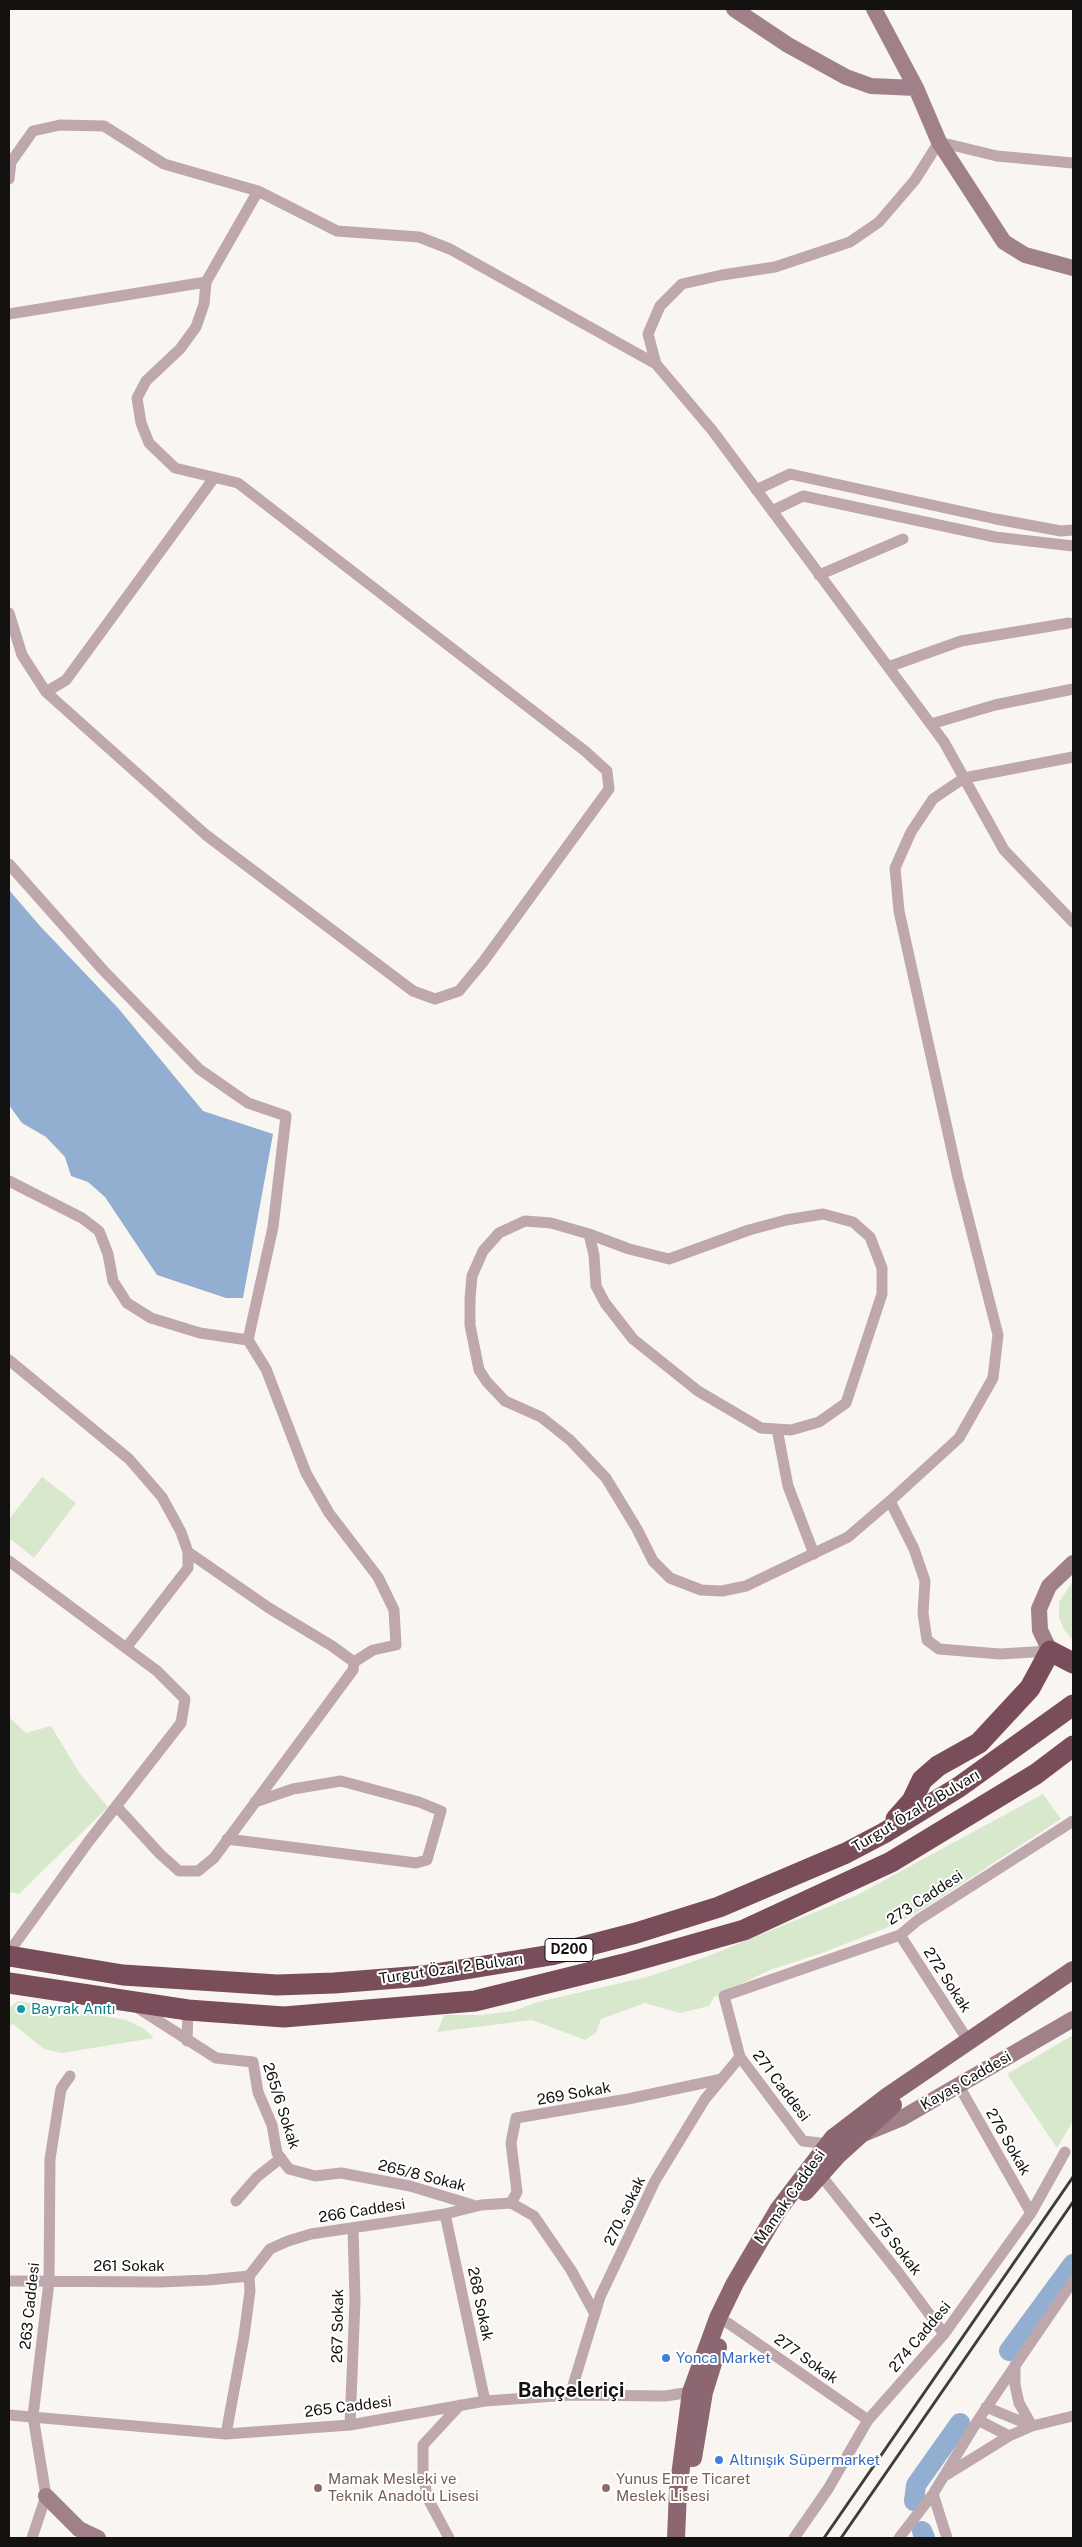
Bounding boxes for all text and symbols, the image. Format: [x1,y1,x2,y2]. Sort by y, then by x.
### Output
street label: Turgut Özal 2 Bulvarı [849,1766,983,1856]
street label: 273 Caddesi [884,1867,966,1929]
road number: D200 [545,1938,593,1962]
street label: 272 Sokak [919,1944,975,2016]
street label: Turgut Özal 2 Bulvarı [378,1950,524,1988]
place label: Bayrak Anıtı [31,2000,115,2018]
marker: Bayrak Anıtı [15,2003,27,2015]
street label: 271 Caddesi [748,2047,814,2125]
street label: Kayaş Caddesi [917,2048,1015,2114]
street label: 265/6 Sokak [259,2061,303,2151]
street label: 269 Sokak [536,2079,612,2109]
street label: 276 Sokak [982,2105,1034,2179]
street label: Mamak Caddesi [751,2146,829,2248]
street label: 265/8 Sokak [376,2156,468,2196]
street label: 270. sokak [601,2173,649,2249]
street label: 266 Caddesi [317,2195,407,2227]
street label: 275 Sokak [865,2209,925,2279]
street label: 261 Sokak [93,2257,165,2275]
street label: 263 Caddesi [16,2262,44,2350]
street label: 268 Sokak [463,2265,497,2343]
street label: 267 Sokak [328,2289,348,2363]
street label: 274 Caddesi [885,2298,955,2376]
street label: 277 Sokak [770,2330,842,2388]
place label: Yonca Market [676,2349,771,2367]
marker: Yonca Market [660,2352,672,2364]
district label: Bahçeleriçi [518,2379,624,2403]
street label: 265 Caddesi [303,2393,393,2421]
place label: Altınışık Süpermarket [729,2451,880,2469]
marker: Altınışık Süpermarket [713,2454,725,2466]
place label: Mamak Mesleki ve Teknik Anadolu Lisesi [328,2470,479,2505]
place label: Yunus Emre Ticaret Meslek Lisesi [616,2470,750,2505]
marker: Mamak Mesleki ve Teknik Anadolu Lisesi [312,2482,324,2494]
marker: Yunus Emre Ticaret Meslek Lisesi [600,2482,612,2494]

